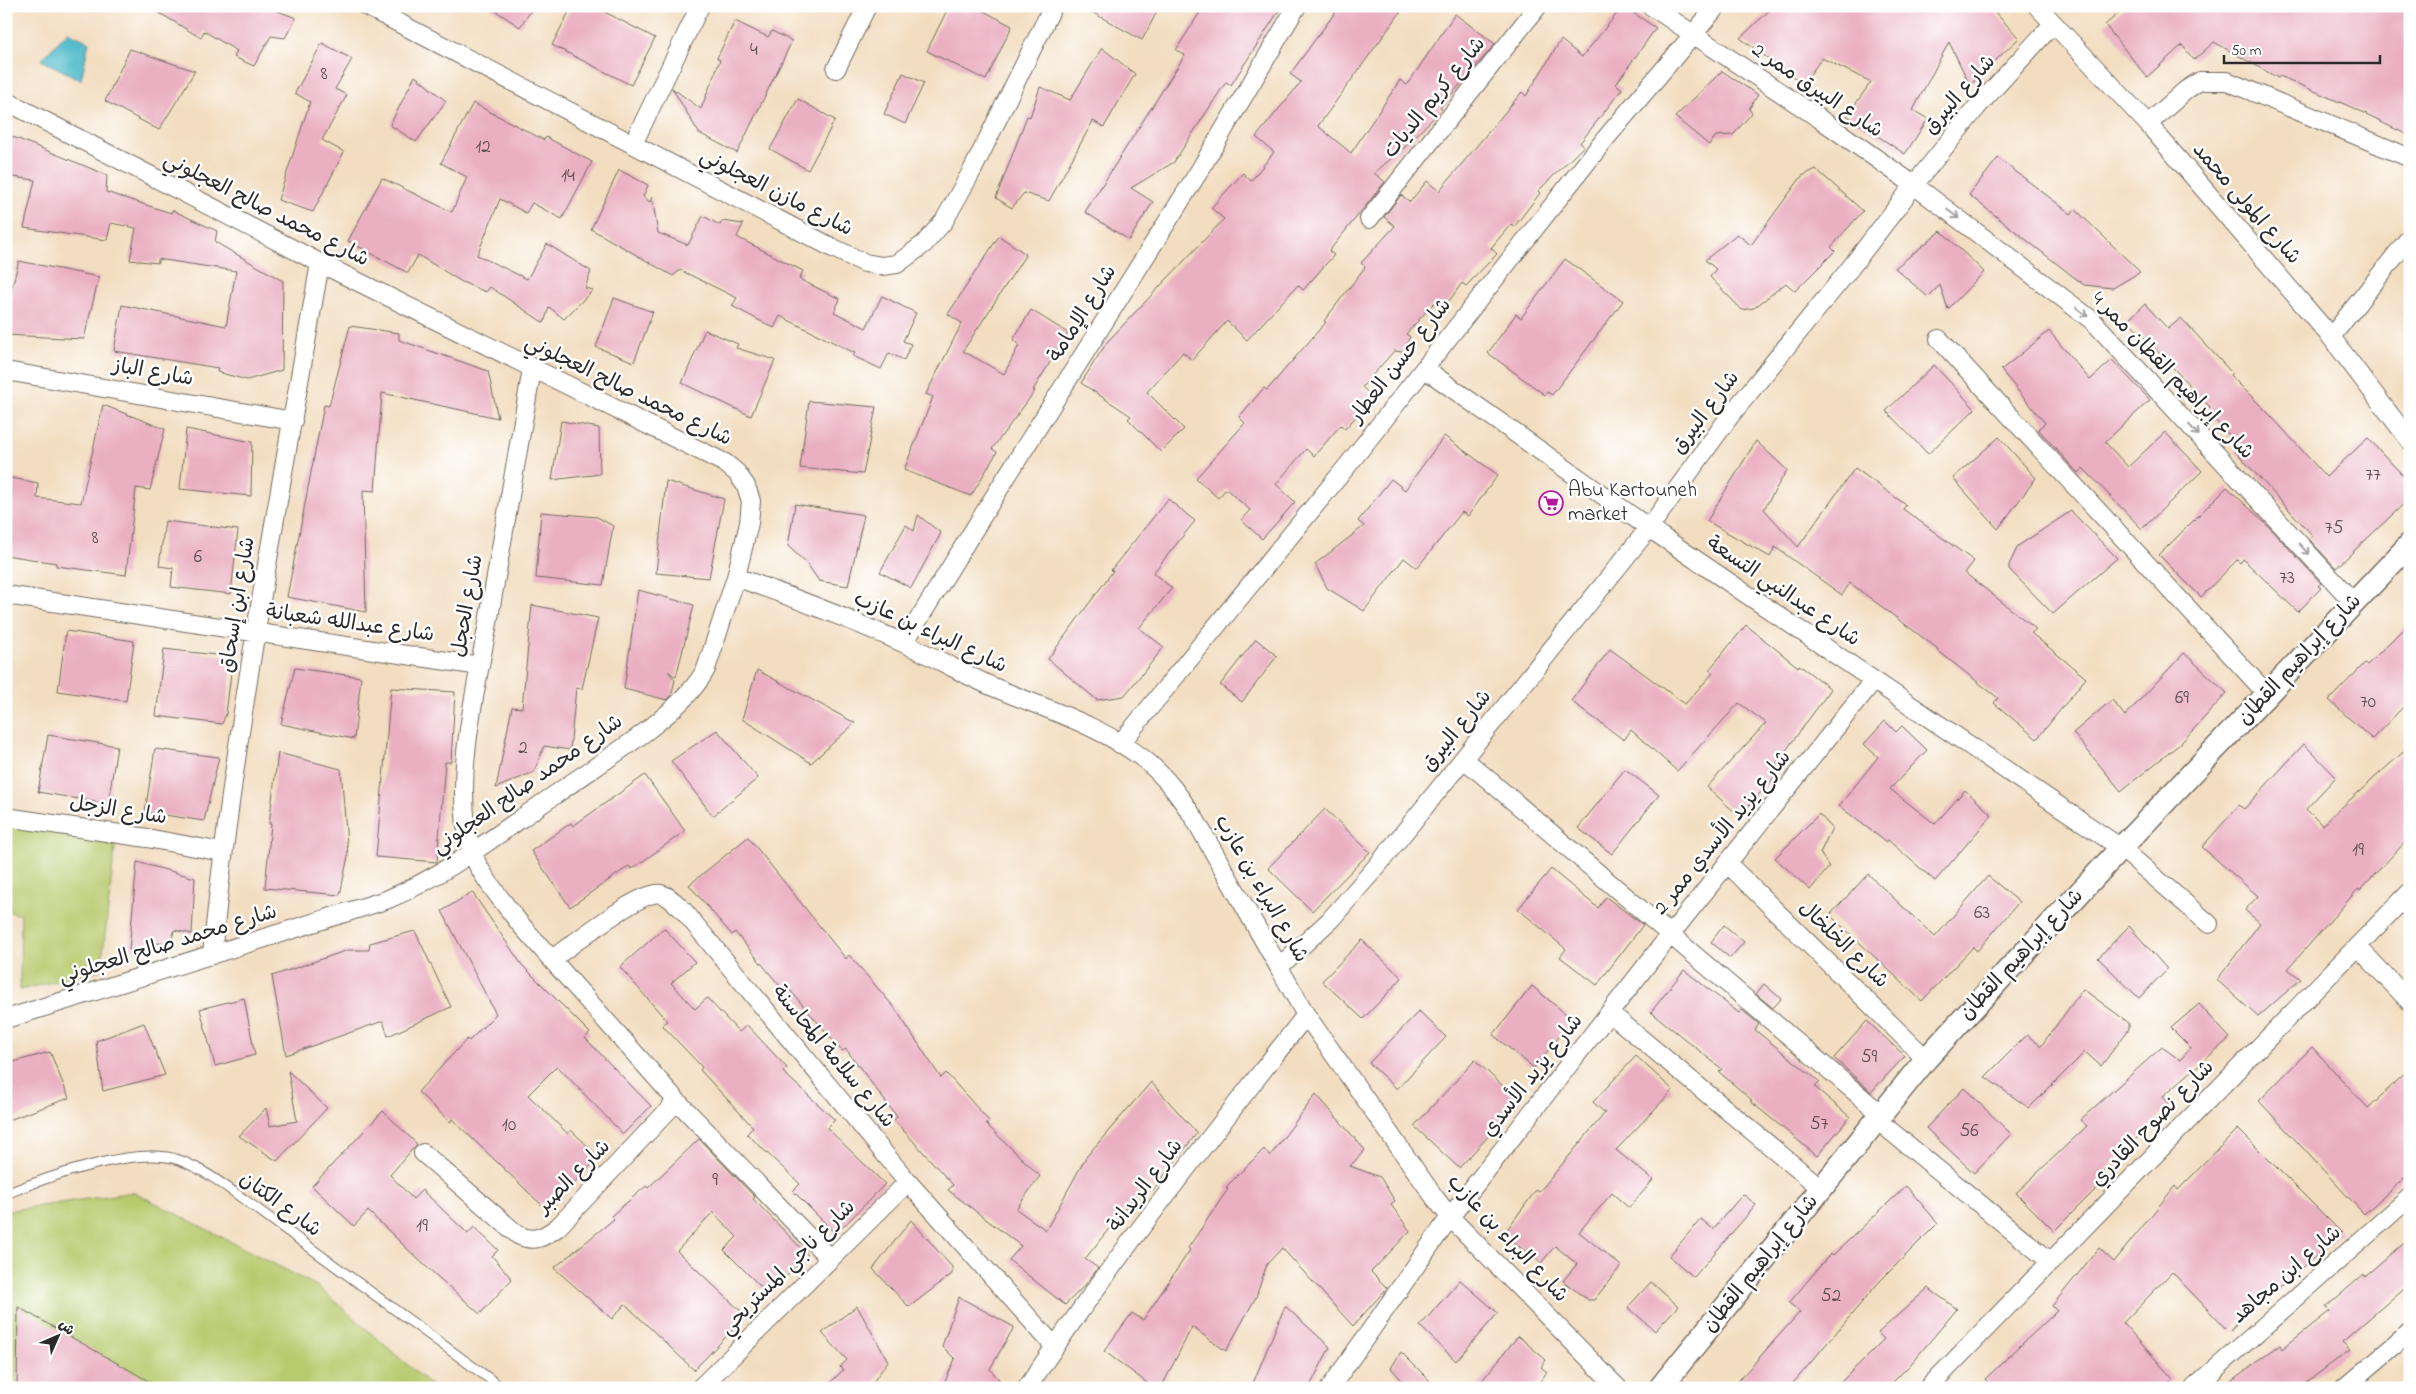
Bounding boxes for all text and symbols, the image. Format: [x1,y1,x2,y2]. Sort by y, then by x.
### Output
street label: شارع كريم الديات [1377,31,1493,165]
scale bar [2224,32,2380,64]
street label: شارع البيرق ممر 2 [1745,36,1889,146]
house number: 4 [750,37,758,64]
text: 50 m [2231,40,2262,62]
street label: شارع البيرق [1917,48,2003,142]
house number: 8 [320,61,328,88]
house number: 12 [475,134,491,161]
street label: شارع المولى محمد [2184,136,2308,272]
street label: شارع مازن العجلوني [693,141,858,246]
street label: شارع محمد صالح العجلوني [157,145,374,277]
house number: 14 [561,163,575,190]
one-way arrow [1946,209,1960,219]
street label: شارع الإمامة [1041,259,1125,369]
street label: شارع إبراهيم القطان ممر 4 [2084,285,2260,467]
street label: شارع حسن العطار [1341,292,1459,431]
one-way arrow [2075,307,2088,318]
street label: شارع محمد صالح العجلوني [518,328,737,456]
street label: شارع الباز [108,351,196,395]
street label: شارع البيرق [1665,365,1747,461]
one-way arrow [2188,423,2200,436]
house number: 77 [2365,462,2381,489]
place label: Abu Kartouneh market [1568,476,1697,530]
supermarket icon: Abu Kartouneh market [1538,490,1564,516]
house number: 75 [2325,515,2343,542]
house number: 8 [91,525,99,552]
street label: شارع عبدالنبي التسعة [1699,529,1866,656]
street label: شارع ابن إسحاق [212,535,264,675]
one-way arrow [2298,543,2310,556]
house number: 6 [194,544,202,571]
street label: شارع الحجل [444,552,492,660]
house number: 73 [2279,565,2295,592]
street label: شارع البراء بن عازب [848,584,1012,682]
street label: شارع إبراهيم القطان [2231,587,2369,733]
street label: شارع عبدالله شعبانة [264,597,436,651]
street label: شارع البيرق [1415,684,1499,778]
house number: 69 [2175,685,2189,712]
house number: 70 [2360,689,2376,716]
street label: شارع محمد صالح العجلوني [426,708,631,864]
house number: 2 [518,735,528,762]
street label: شارع يزيد الأسدي ممر 2 [1646,743,1799,922]
street label: شارع الزجل [67,788,169,834]
street label: شارع البراء بن عازب [1206,810,1316,968]
house number: 19 [2352,837,2364,864]
street label: شارع إبراهيم القطان [1953,882,2091,1028]
street label: شارع الخلخال [1791,894,1895,996]
street label: شارع محمد صالح العجلوني [55,897,282,994]
house number: 63 [1974,900,1990,927]
street label: شارع سلامة المحاسنة [764,979,902,1135]
street label: شارع يزيد الأسدي [1474,1007,1591,1144]
house number: 59 [1861,1044,1878,1071]
street label: شارع نصوح القادري [2084,1054,2222,1194]
house number: 57 [1810,1111,1829,1138]
house number: 10 [502,1112,516,1139]
house number: 56 [1959,1118,1979,1145]
street label: شارع الصبر [528,1133,618,1223]
street label: شارع الريدانة [1101,1133,1191,1239]
street label: شارع الكتان [233,1165,327,1245]
house number: 9 [712,1167,718,1194]
street label: شارع البراء بن عازب [1439,1168,1575,1310]
street label: شارع إبراهيم القطان [1696,1188,1826,1340]
street label: شارع ناجي المستريحي [713,1193,864,1344]
house number: 19 [416,1213,428,1240]
street label: شارع ابن مجاهد [2225,1219,2349,1331]
house number: 52 [1821,1283,1841,1310]
north arrow [32,1312,82,1362]
text: ش [53,1315,79,1341]

